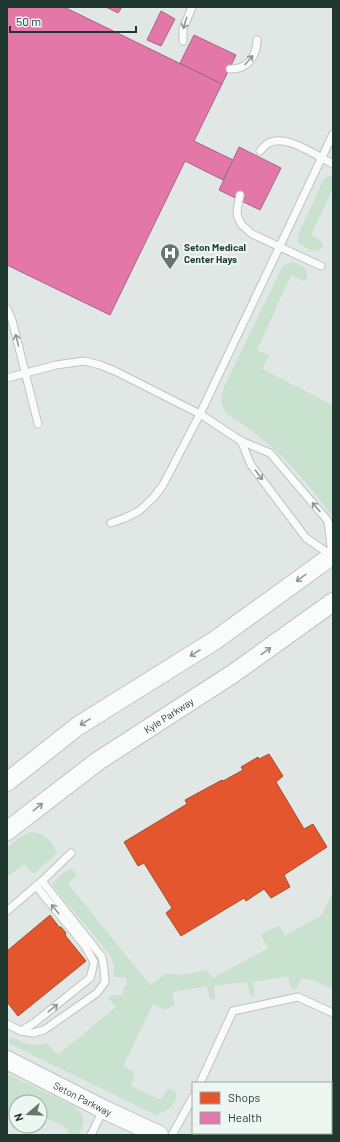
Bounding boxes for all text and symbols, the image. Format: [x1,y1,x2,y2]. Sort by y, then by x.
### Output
scale bar [10,8,136,34]
text: 50 m [16,14,41,28]
one-way arrow [181,17,188,30]
one-way arrow [245,55,254,65]
place label: Seton Medical Center Hays [184,241,246,265]
hospital icon: Seton Medical Center Hays [159,242,181,270]
one-way arrow [13,334,20,347]
one-way arrow [255,470,263,481]
one-way arrow [312,502,321,513]
one-way arrow [296,573,307,582]
one-way arrow [260,646,271,655]
one-way arrow [189,649,201,657]
street label: Kyle Parkway [142,695,196,736]
one-way arrow [79,718,91,726]
one-way arrow [32,803,43,812]
one-way arrow [51,904,59,915]
one-way arrow [47,1004,58,1012]
street label: Seton Parkway [52,1079,114,1118]
legend [192,1082,332,1134]
text: Shops [228,1090,261,1104]
north arrow [8,1094,48,1134]
text: Health [228,1110,262,1124]
text: N [11,1112,25,1123]

